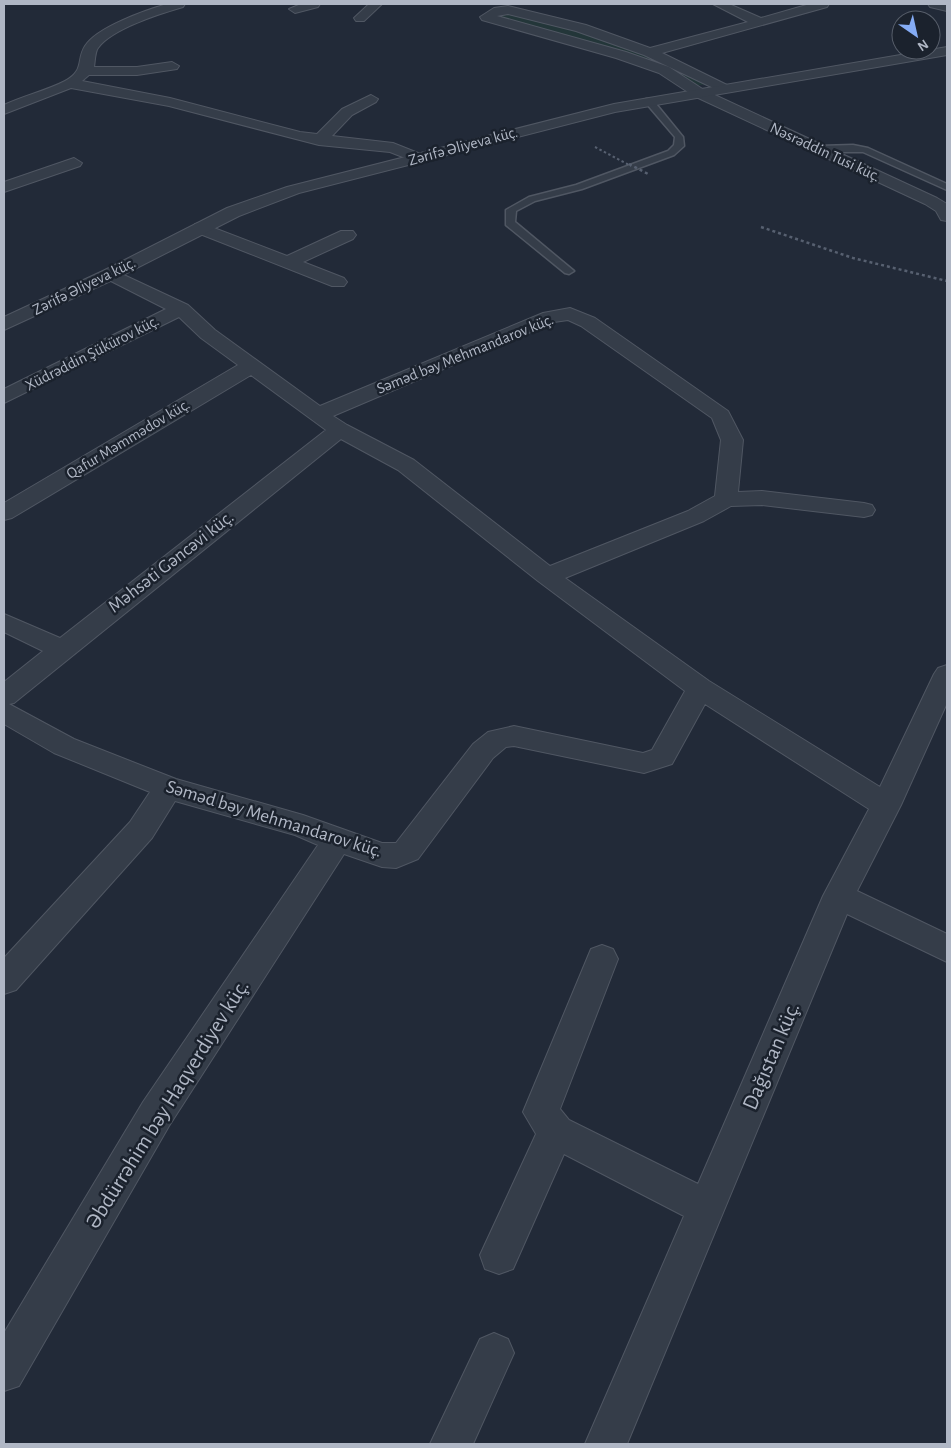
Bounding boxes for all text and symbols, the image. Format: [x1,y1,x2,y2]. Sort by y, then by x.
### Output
north arrow [891,10,941,60]
text: N [915,36,931,53]
street label: Nəsrəddin Tusi küç. [767,119,883,185]
street label: Zərifə Əliyeva küç. [407,124,520,169]
street label: Zərifə Əliyeva küç. [30,254,138,319]
street label: Səməd bəy Mehmandarov küç. [374,311,556,398]
street label: Xüdrəddin Şükürov küç. [23,312,161,394]
street label: Qafur Məmmədov küç. [64,396,193,483]
street label: Məhsəti Gəncəvi küç. [105,507,237,617]
street label: Səməd bəy Mehmandarov küç. [164,777,384,861]
street label: Əbdürrəhim bəy Haqverdiyev küç. [81,976,253,1232]
street label: Dağıstan küç. [738,999,804,1113]

